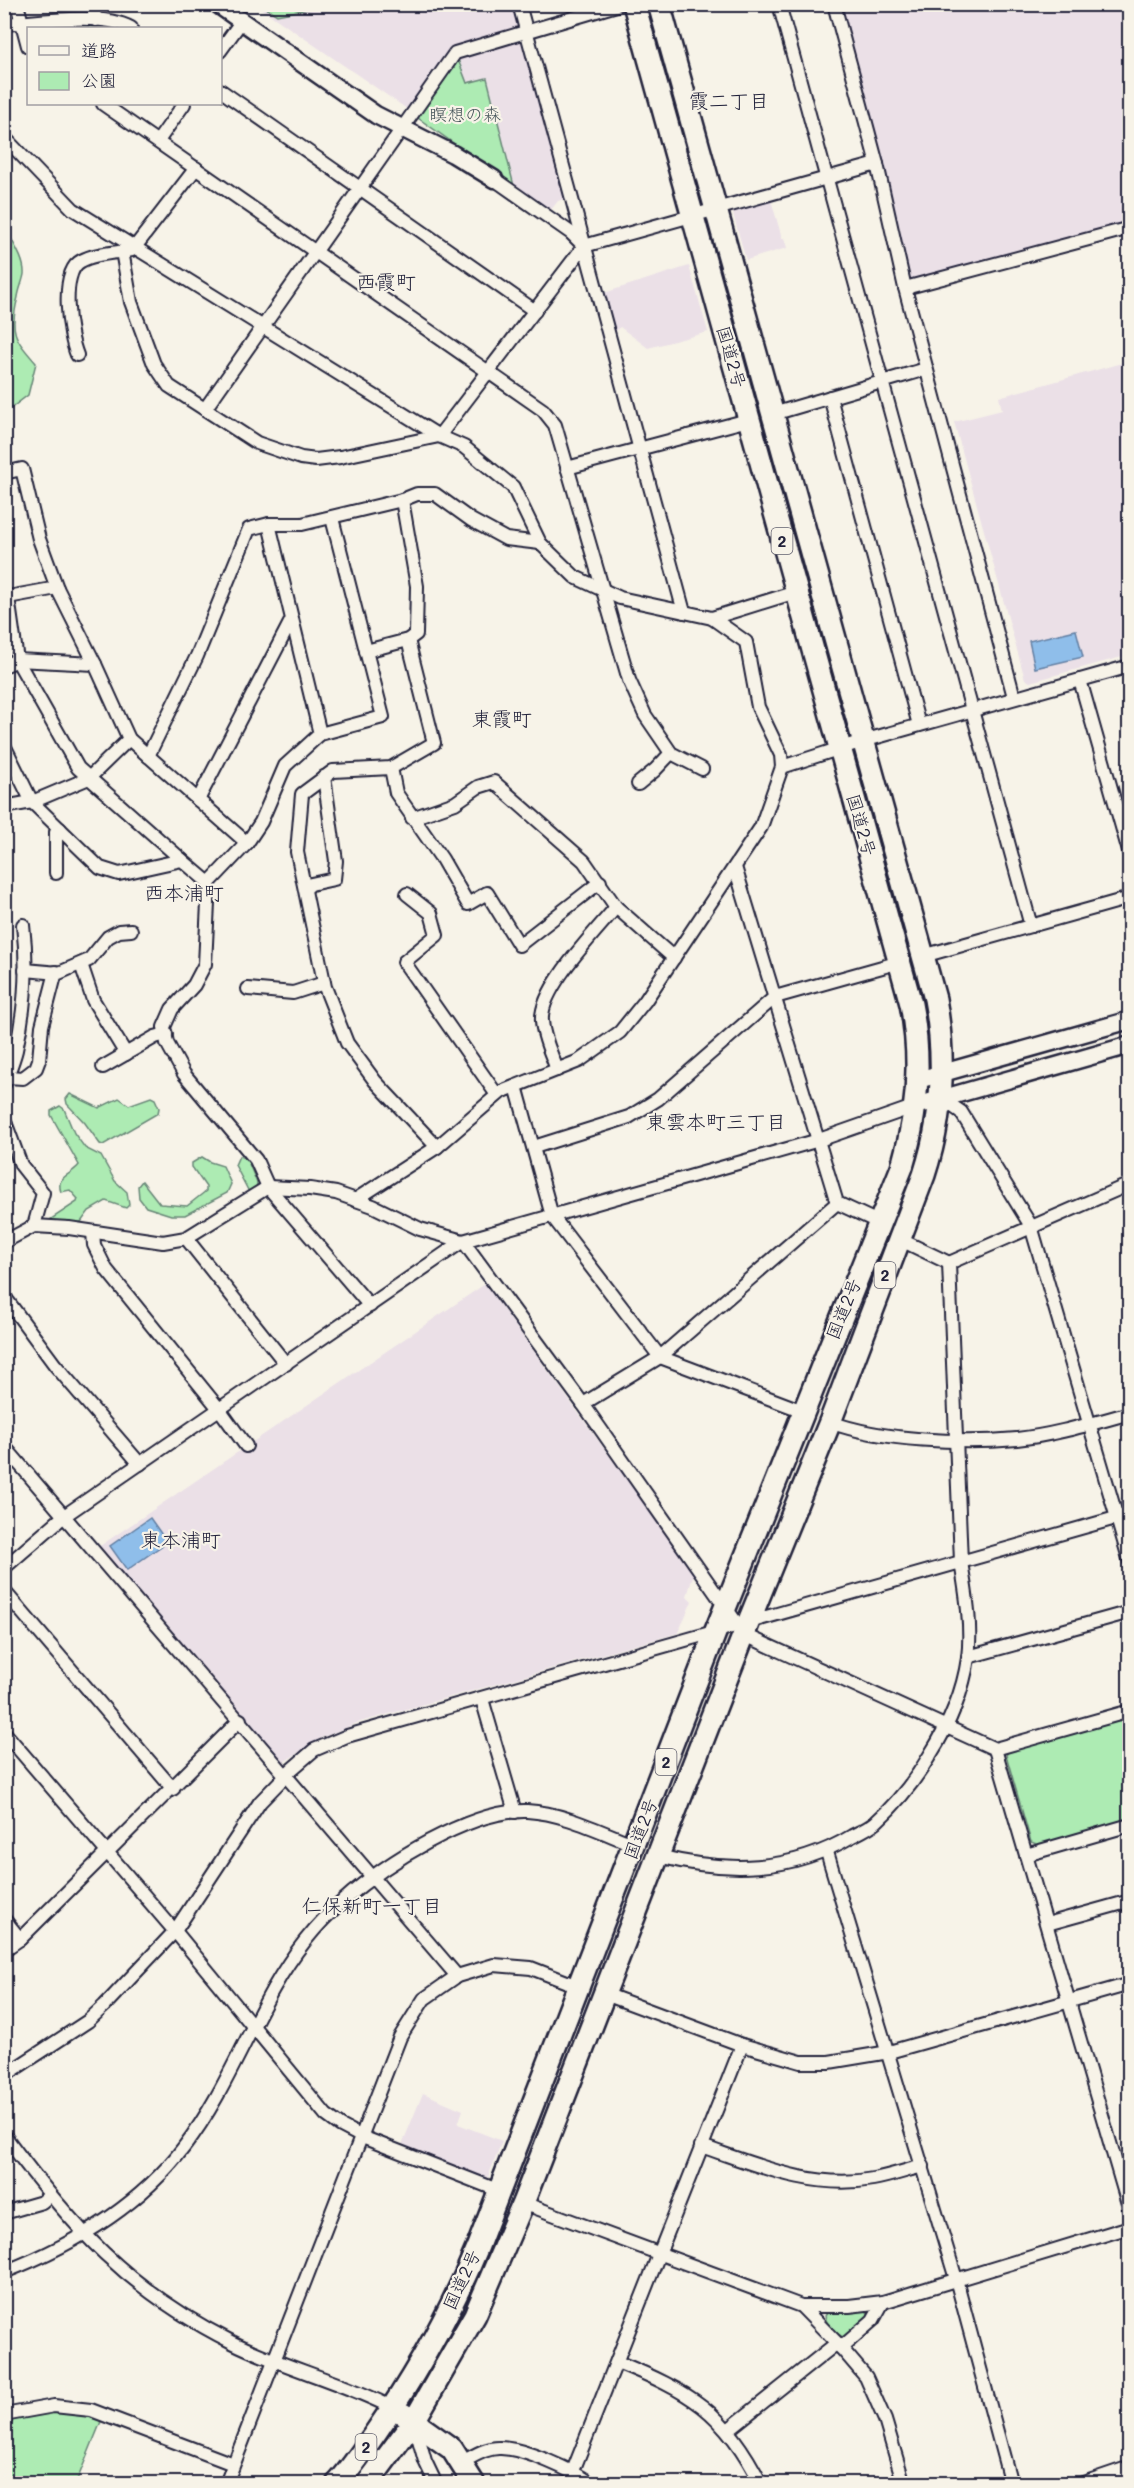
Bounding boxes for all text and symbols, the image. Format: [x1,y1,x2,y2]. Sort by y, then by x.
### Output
legend [27,27,222,105]
text: 道路 [81,38,117,62]
text: 公園 [81,68,117,92]
district label: 霞二丁目 [689,87,769,113]
park label: 瞑想の森 [429,102,501,126]
district label: 西霞町 [356,268,416,294]
street label: 国道2号 [712,323,752,391]
road number: 2 [772,528,792,554]
district label: 東霞町 [472,705,532,731]
street label: 国道2号 [842,791,882,859]
district label: 西本浦町 [144,879,224,905]
district label: 東雲本町三丁目 [646,1108,786,1134]
road number: 2 [874,1262,896,1288]
street label: 国道2号 [820,1274,866,1343]
district label: 東本浦町 [141,1526,221,1552]
road number: 2 [656,1749,676,1775]
street label: 国道2号 [617,1794,663,1863]
district label: 仁保新町一丁目 [302,1892,442,1918]
street label: 国道2号 [437,2245,485,2314]
road number: 2 [356,2434,376,2460]

